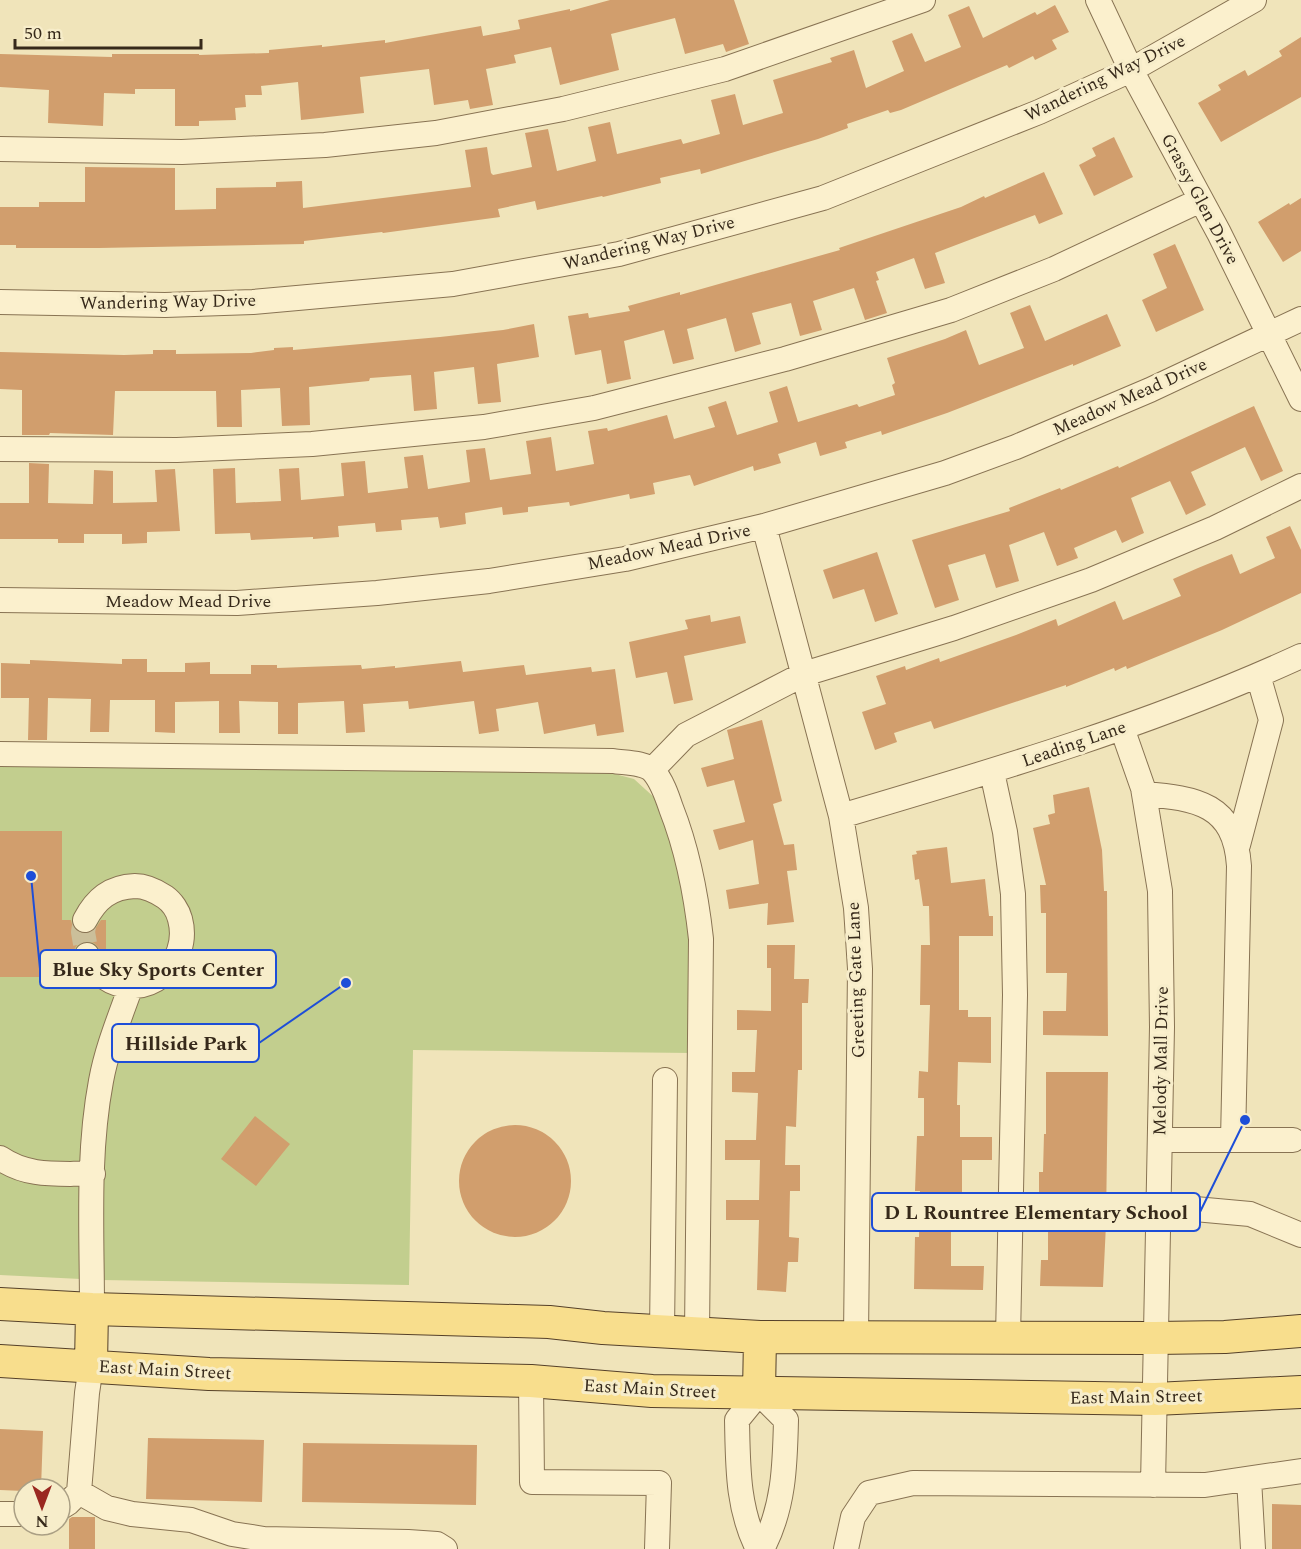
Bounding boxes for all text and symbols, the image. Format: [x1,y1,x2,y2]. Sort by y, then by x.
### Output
scale bar [15,12,201,50]
text: 50 m [24,20,62,47]
street label: Wandering Way Drive [1020,27,1190,129]
street label: Grassy Glen Drive [1154,128,1246,270]
street label: Wandering Way Drive [560,209,738,277]
street label: Wandering Way Drive [80,287,256,317]
street label: Meadow Mead Drive [1049,351,1211,443]
street label: Meadow Mead Drive [585,517,753,577]
street label: Meadow Mead Drive [105,588,271,615]
street label: Leading Lane [1018,714,1130,774]
street label: Greeting Gate Lane [840,901,872,1059]
callout: Blue Sky Sports Center [40,950,276,988]
text: Blue Sky Sports Center [52,955,265,985]
street label: Melody Mall Drive [1146,986,1176,1136]
callout: Hillside Park [112,1024,259,1062]
text: Hillside Park [125,1029,247,1059]
callout: D L Rountree Elementary School [872,1193,1200,1231]
text: D L Rountree Elementary School [884,1198,1188,1228]
street label: East Main Street [98,1353,232,1387]
street label: East Main Street [583,1372,717,1406]
street label: East Main Street [1069,1382,1203,1412]
north arrow [12,1477,72,1537]
text: N [35,1509,49,1533]

